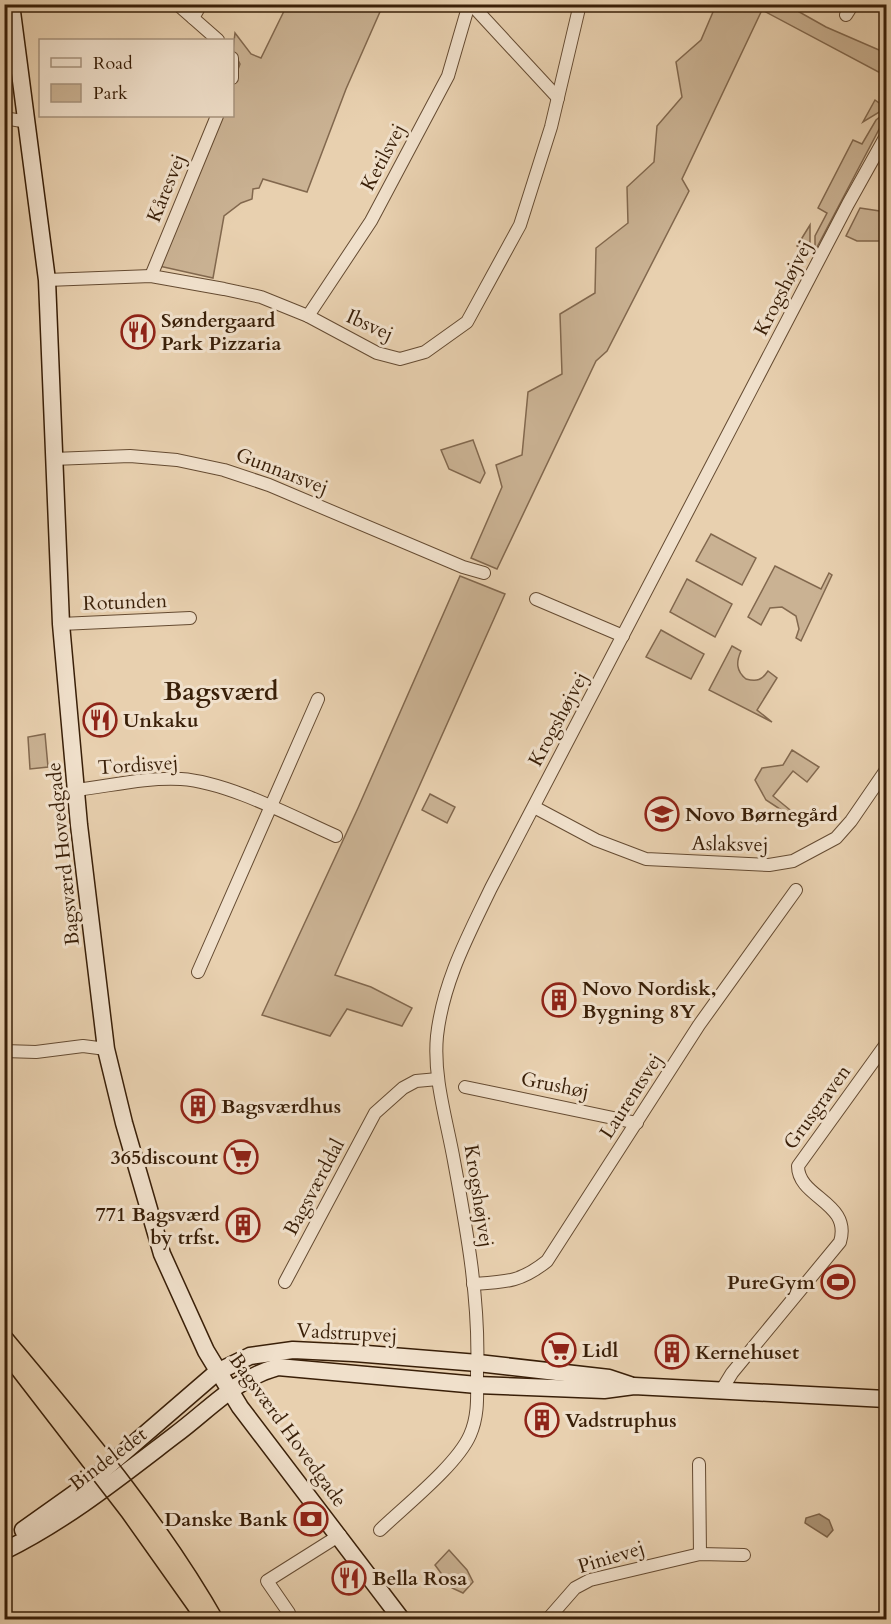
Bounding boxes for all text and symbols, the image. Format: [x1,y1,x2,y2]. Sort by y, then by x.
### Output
legend [39,39,234,117]
text: Road [93,51,133,76]
text: Park [93,81,128,106]
street label: Ketilsvej [354,119,412,195]
street label: Kåresvej [140,150,192,226]
street label: Krogshøjvej [747,236,819,340]
street label: Ibsvej [342,303,398,347]
place label: Søndergaard Park Pizzaria [161,307,281,357]
restaurant icon: Søndergaard Park Pizzaria [120,314,156,350]
street label: Gunnarsvej [232,441,332,501]
street label: Rotunden [82,587,168,617]
street label: Krogshøjvej [522,667,594,771]
district label: Bagsværd [163,674,279,709]
restaurant icon: Unkaku [82,702,118,738]
place label: Unkaku [123,707,199,734]
street label: Tordisvej [97,749,179,781]
street label: Bagsværd Hovedgade [40,761,86,947]
school or university icon: Novo Børnegård [644,796,680,832]
place label: Novo Børnegård [685,801,838,828]
street label: Aslaksvej [691,830,769,858]
place label: Novo Nordisk, Bygning 8Y [582,975,717,1025]
building icon: Novo Nordisk, Bygning 8Y [541,982,577,1018]
street label: Laurentsvej [593,1048,669,1144]
street label: Grusgraven [777,1059,857,1155]
street label: Grushøj [519,1065,591,1105]
building icon: Bagsværdhus [180,1088,216,1124]
place label: Bagsværdhus [221,1093,341,1120]
street label: Bagsværddal [277,1134,351,1240]
supermarket icon: 365discount [223,1139,259,1175]
street label: Krogshøjvej [458,1143,500,1249]
place label: 365discount [110,1144,218,1171]
place label: 771 Bagsværd by trfst. [95,1201,221,1251]
building icon: 771 Bagsværd by trfst. [225,1207,261,1243]
sports icon: PureGym [820,1264,856,1300]
place label: PureGym [727,1269,816,1296]
street label: Vadstrupvej [296,1317,398,1349]
supermarket icon: Lidl [541,1332,577,1368]
building icon: Kernehuset [654,1334,690,1370]
place label: Lidl [582,1337,618,1364]
place label: Kernehuset [695,1339,799,1366]
street label: Bagsværd Hovedgade [223,1348,353,1512]
building icon: Vadstruphus [524,1402,560,1438]
place label: Vadstruphus [565,1407,677,1434]
street label: Bindeledet [64,1421,153,1497]
bank icon: Danske Bank [293,1501,329,1537]
place label: Danske Bank [164,1506,289,1533]
street label: Pinievej [574,1534,648,1580]
restaurant icon: Bella Rosa [331,1560,367,1596]
place label: Bella Rosa [372,1565,467,1592]

